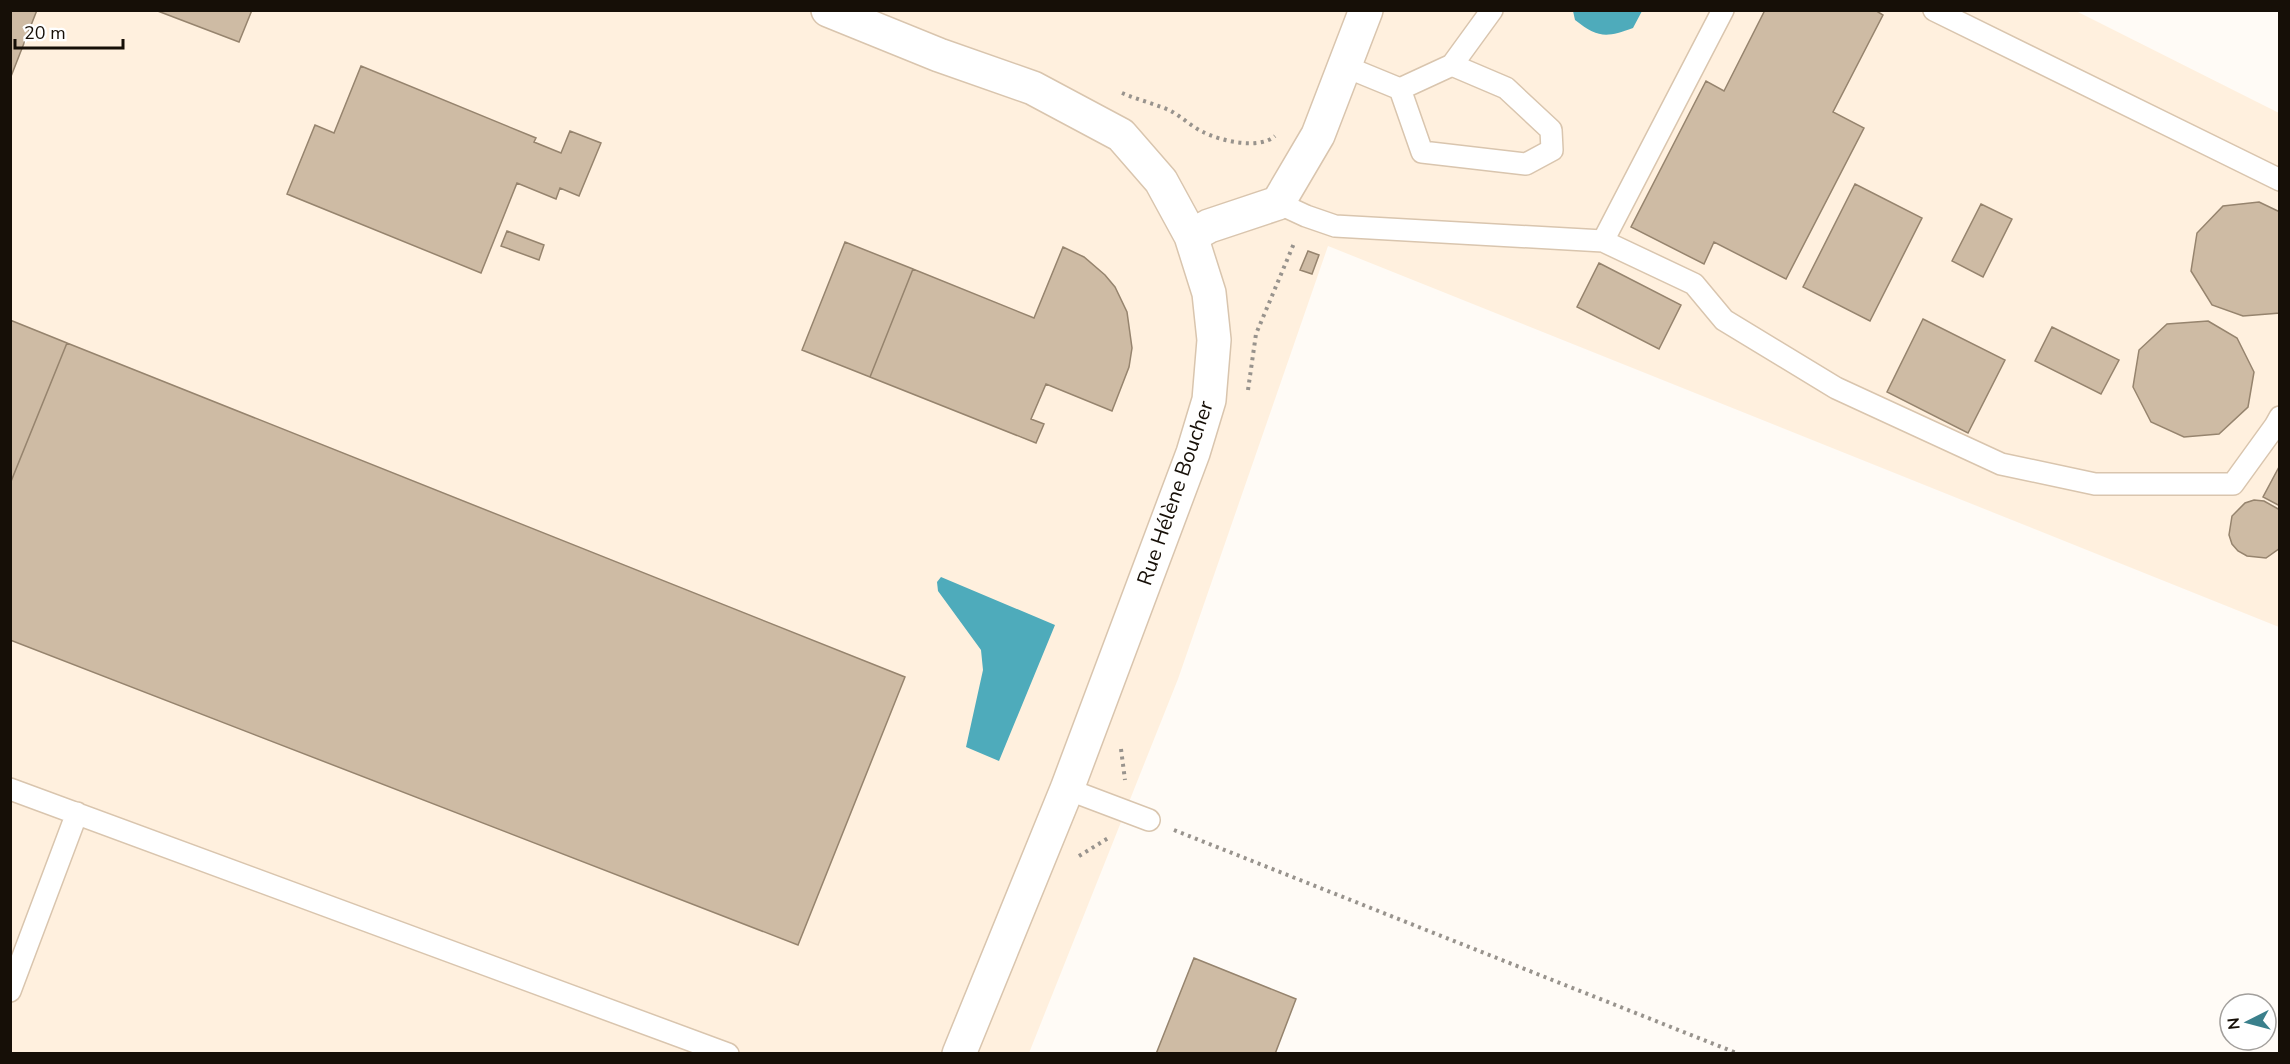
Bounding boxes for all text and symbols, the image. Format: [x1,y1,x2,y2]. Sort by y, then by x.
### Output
scale bar [15,12,123,50]
text: 20 m [24,21,66,45]
street label: Rue Hélène Boucher [1130,397,1220,589]
north arrow [2218,992,2278,1052]
text: N [2223,1016,2246,1031]

